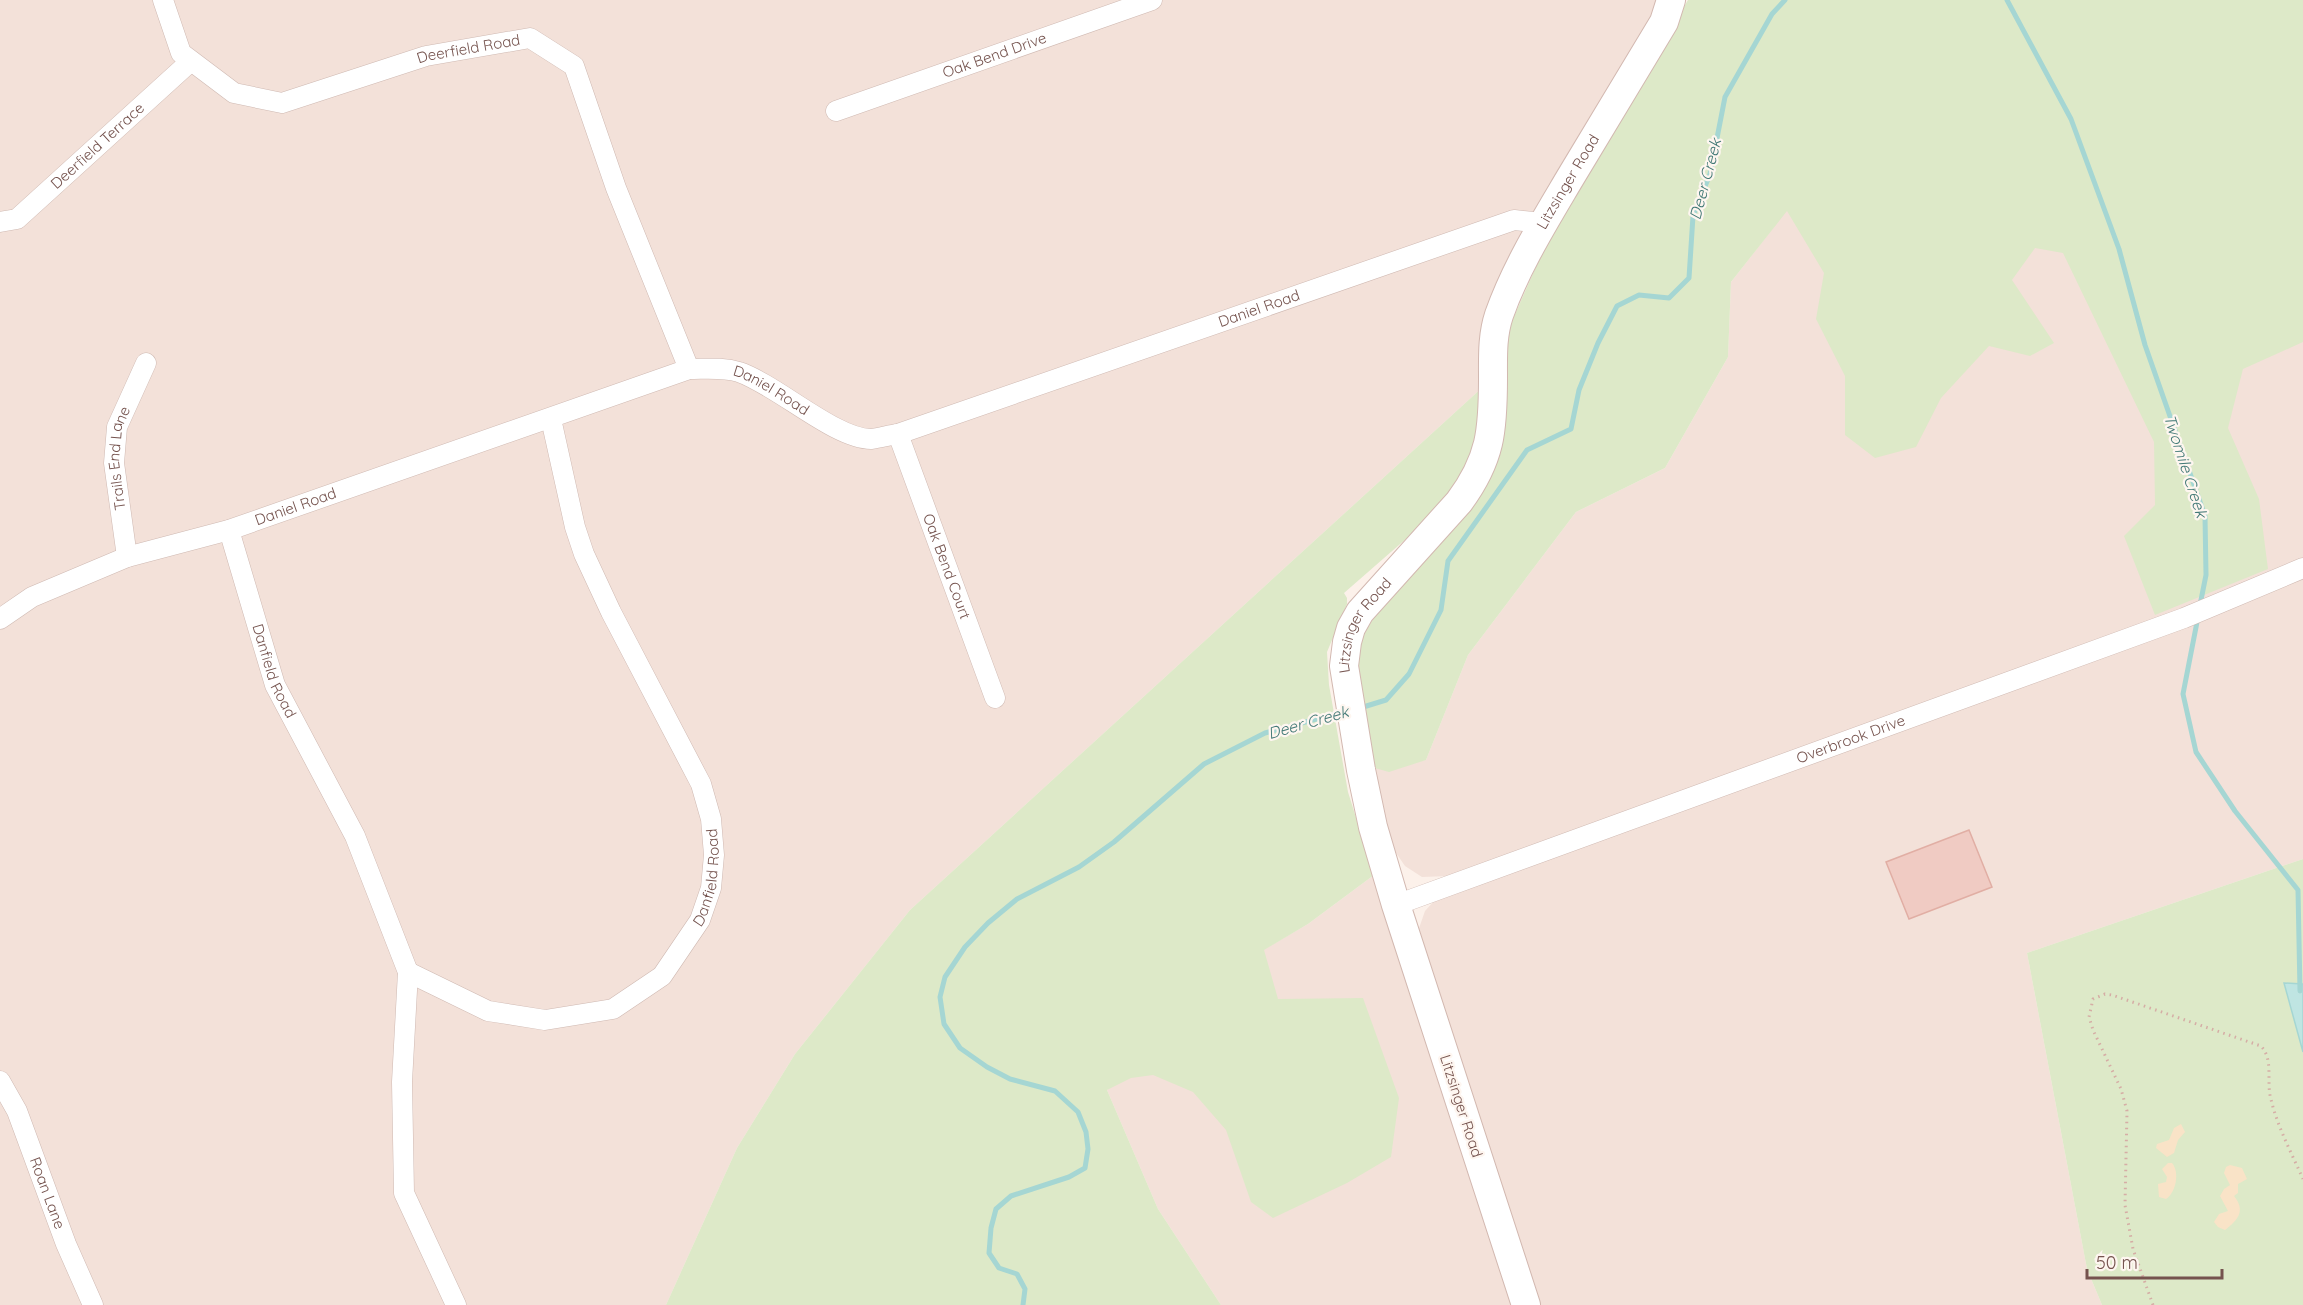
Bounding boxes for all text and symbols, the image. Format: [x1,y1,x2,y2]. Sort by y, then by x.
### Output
street label: Oak Bend Drive [940,28,1049,82]
street label: Deerfield Road [414,30,522,67]
street label: Deerfield Terrace [46,98,148,193]
street label: Litzsinger Road [1532,131,1603,232]
water label: Deer Creek [1685,135,1726,222]
street label: Daniel Road [1216,285,1302,331]
street label: Daniel Road [731,361,813,419]
street label: Trails End Lane [104,403,134,511]
water label: Twomile Creek [2160,412,2213,521]
street label: Daniel Road [252,483,339,529]
street label: Oak Bend Court [919,511,975,622]
street label: Litzsinger Road [1334,573,1395,675]
street label: Danfield Road [248,621,301,721]
water label: Deer Creek [1265,701,1352,743]
street label: Overbrook Drive [1794,710,1908,767]
street label: Danfield Road [688,828,723,930]
street label: Litzsinger Road [1436,1052,1487,1160]
street label: Roan Lane [26,1154,70,1231]
scale bar [2087,1242,2222,1280]
text: 50 m [2096,1251,2138,1274]

